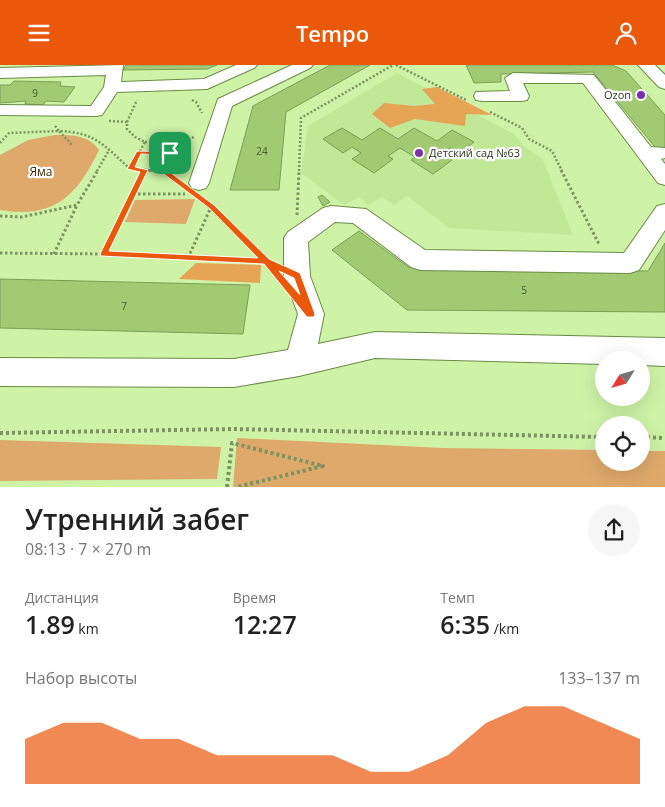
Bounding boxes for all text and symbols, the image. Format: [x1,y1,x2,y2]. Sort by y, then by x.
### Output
text: Tempo [296,18,369,48]
icon: menu [25,19,53,47]
icon: person [612,19,640,47]
house number: 9 [32,86,38,100]
place label: Ozon [604,87,631,102]
marker: Ozon [635,89,647,101]
pin [149,132,191,174]
icon: arrive [156,139,184,167]
house number: 24 [256,144,268,158]
place label: Детский сад №63 [429,145,520,160]
marker: Детский сад №63 [413,147,425,159]
park label: Яма [29,163,53,180]
house number: 5 [521,283,527,297]
house number: 7 [121,299,127,313]
north arrow [595,351,650,406]
map controls [595,351,650,471]
button: locate [595,416,650,471]
text: Утренний забег [25,500,249,538]
button: share [588,504,640,556]
text: 08:13 · 7 × 270 m [25,538,151,560]
text: Дистанция [25,588,99,607]
text: Время [233,588,276,607]
text: Темп [440,588,475,607]
text: 1.89 [25,607,75,641]
text: 12:27 [233,607,297,641]
text: 6:35 [440,607,490,641]
text: km [75,619,99,638]
text: /km [490,619,519,638]
text: Набор высоты [25,667,137,689]
text: 133–137 m [558,667,640,689]

